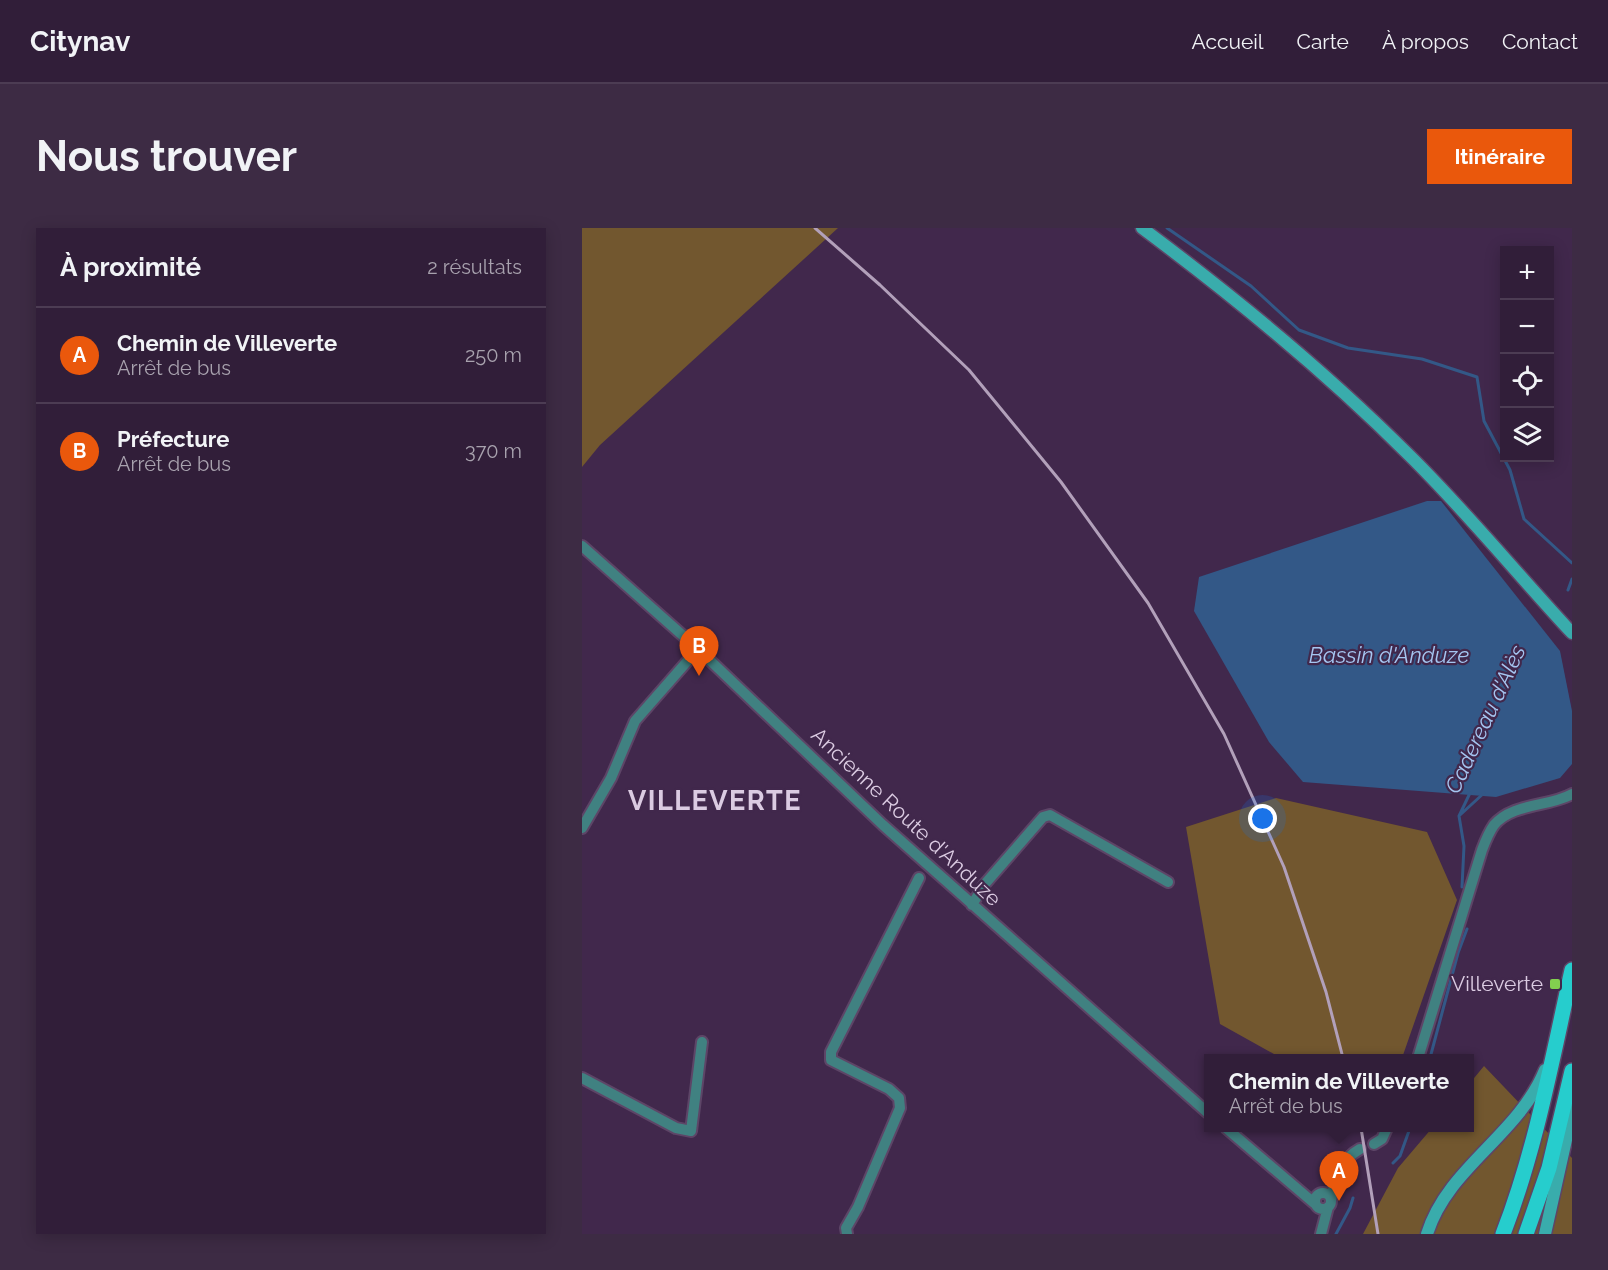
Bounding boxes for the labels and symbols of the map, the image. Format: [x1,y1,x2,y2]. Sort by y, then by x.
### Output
pin: B [680,626,718,676]
water label: Cadereau d'Alès [1439,641,1531,797]
water label: Bassin d'Anduze [1309,642,1469,668]
street label: Ancienne Route d'Anduze [806,722,1006,911]
district label: VILLEVERTE [628,785,802,816]
your location [1248,804,1277,833]
place label: Villeverte [1451,971,1543,996]
marker: Villeverte [1548,977,1562,991]
pin: A [1320,1152,1359,1201]

